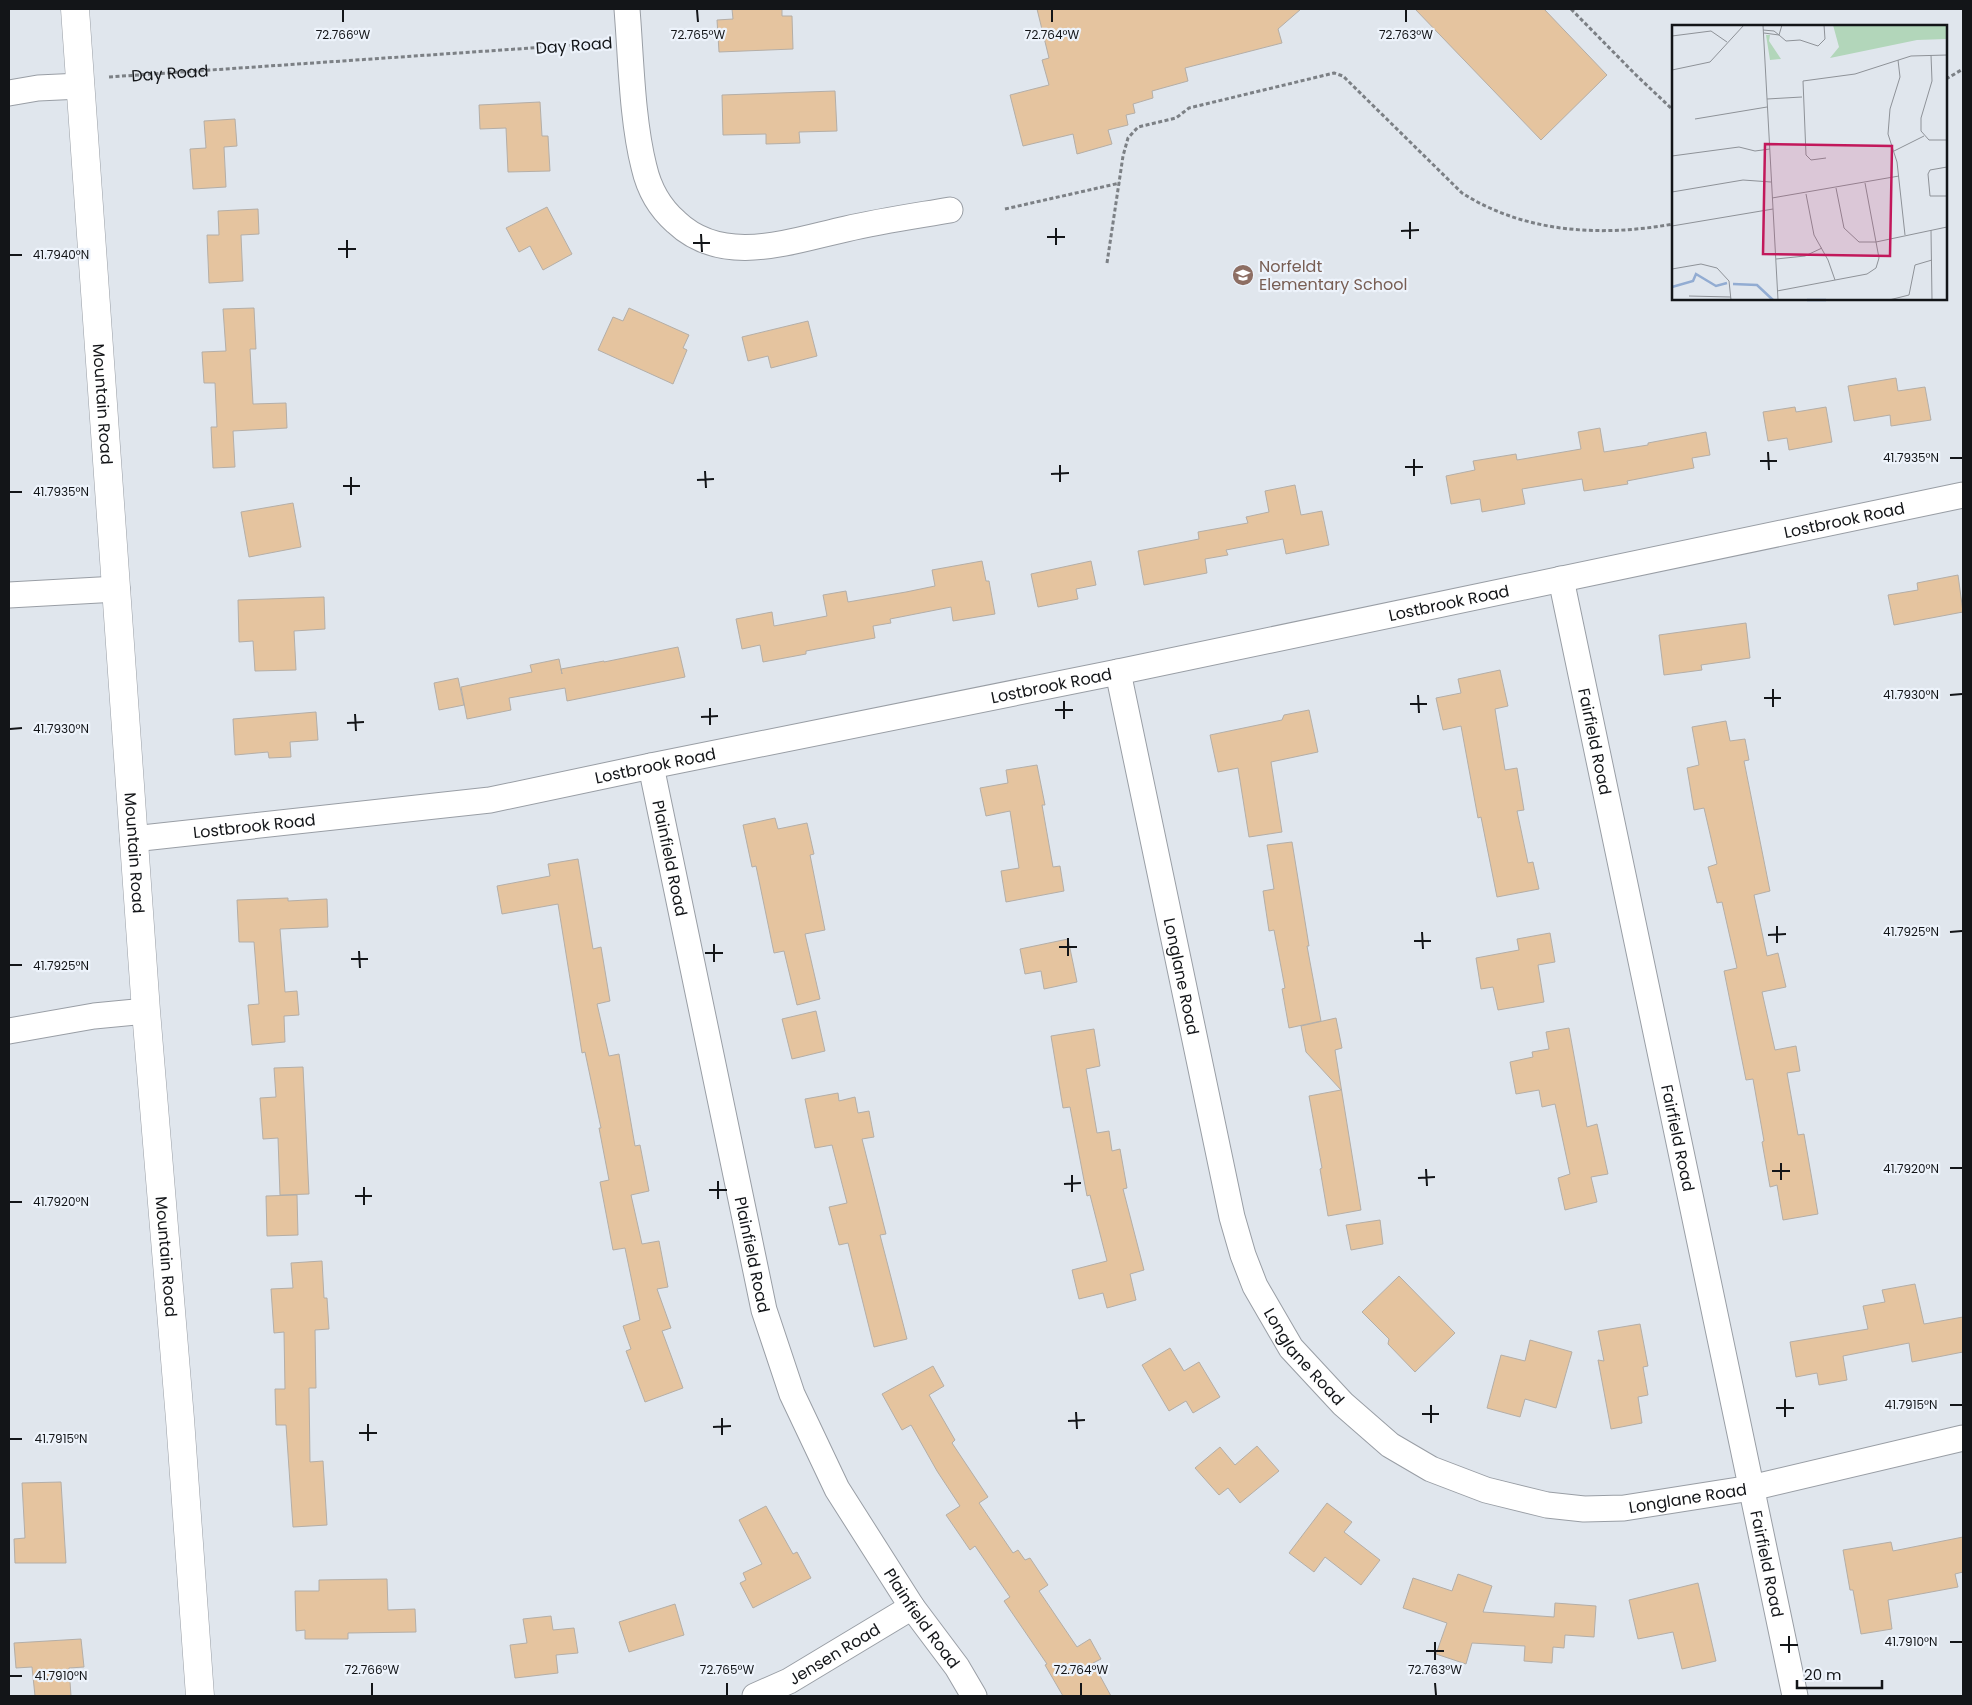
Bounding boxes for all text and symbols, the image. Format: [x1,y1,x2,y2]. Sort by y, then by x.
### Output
inset map [1672,25,1947,300]
text: 72.766°W [316,26,370,43]
text: 72.765°W [671,26,725,43]
text: 72.764°W [1025,26,1079,43]
text: 72.763°W [1379,26,1433,43]
street label: Day Road [535,31,613,60]
street label: Day Road [131,59,209,87]
text: 41.7940°N [33,246,89,263]
place label: Norfeldt Elementary School [1259,255,1407,296]
school or university icon: Norfeldt Elementary School [1231,263,1255,287]
street label: Mountain Road [87,343,118,465]
text: 41.7935°N [1883,449,1939,466]
text: 41.7935°N [33,483,89,500]
street label: Lostbrook Road [1782,497,1907,544]
street label: Lostbrook Road [1386,579,1511,627]
street label: Lostbrook Road [989,663,1114,709]
street label: Fairfield Road [1572,686,1617,797]
text: 41.7930°N [1883,686,1939,703]
text: 41.7930°N [33,720,89,737]
street label: Lostbrook Road [593,742,718,790]
street label: Mountain Road [119,792,150,914]
street label: Plainfield Road [646,798,693,918]
street label: Lostbrook Road [192,808,317,844]
street label: Longlane Road [1158,916,1205,1037]
text: 41.7925°N [1883,923,1939,940]
text: 41.7925°N [33,957,89,974]
street label: Fairfield Road [1655,1082,1700,1193]
text: 41.7920°N [1883,1160,1939,1177]
text: 41.7920°N [33,1193,89,1210]
street label: Mountain Road [149,1195,182,1318]
street label: Plainfield Road [729,1195,775,1315]
street label: Longlane Road [1258,1304,1350,1411]
text: 41.7915°N [1885,1396,1937,1413]
text: 41.7915°N [35,1430,87,1447]
street label: Longlane Road [1627,1478,1748,1519]
street label: Fairfield Road [1744,1508,1789,1619]
street label: Plainfield Road [878,1564,965,1673]
street label: Jensen Road [784,1618,885,1691]
text: 41.7910°N [1885,1633,1937,1650]
scale bar [1797,1658,1882,1690]
text: 72.766°W [345,1661,399,1678]
text: 72.765°W [700,1661,754,1678]
text: 72.764°W [1054,1661,1108,1678]
text: 72.763°W [1408,1661,1462,1678]
text: 20 m [1804,1664,1842,1685]
text: 41.7910°N [35,1667,87,1684]

